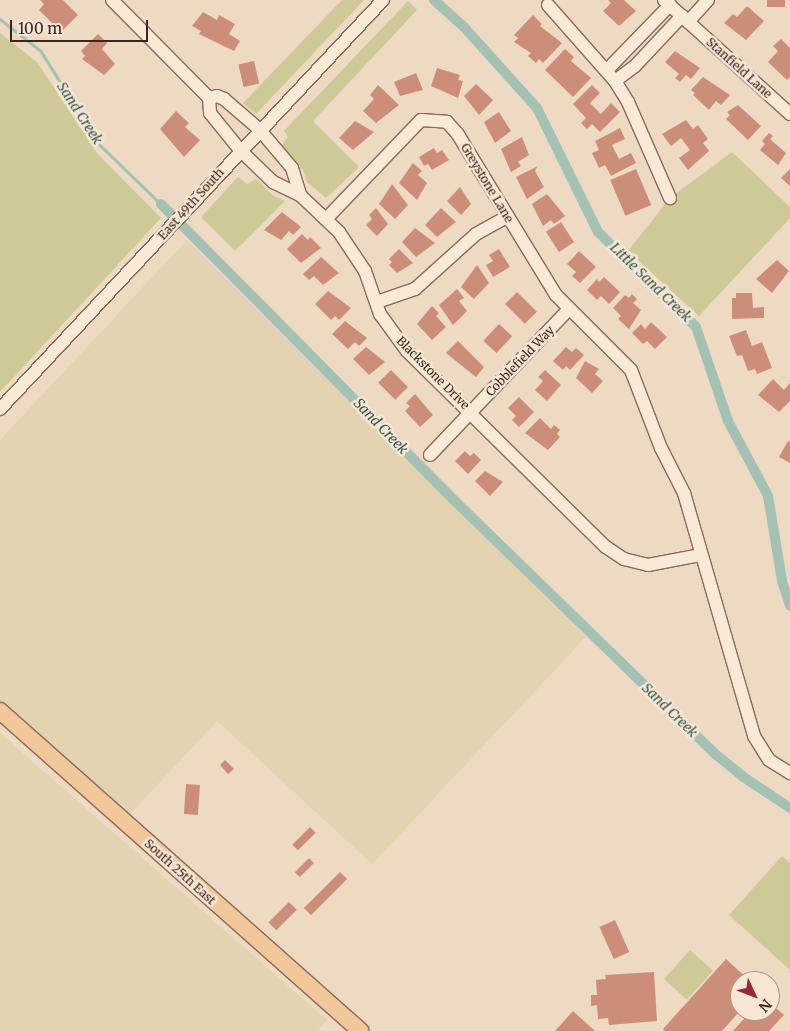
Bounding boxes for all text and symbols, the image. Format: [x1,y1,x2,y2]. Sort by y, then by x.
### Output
scale bar [12,10,150,42]
text: 100 m [18,19,62,38]
street label: Stanfield Lane [703,35,775,101]
water label: Sand Creek [54,79,106,147]
street label: Greystone Lane [458,141,516,225]
street label: East 49th South [155,165,227,243]
water label: Little Sand Creek [607,239,695,325]
street label: Cobblefield Way [483,323,557,399]
street label: Blackstone Drive [394,334,472,412]
water label: Sand Creek [350,395,412,457]
water label: Sand Creek [639,679,701,741]
street label: South 25th East [141,836,219,908]
north arrow [730,971,780,1021]
text: N [755,995,776,1016]

